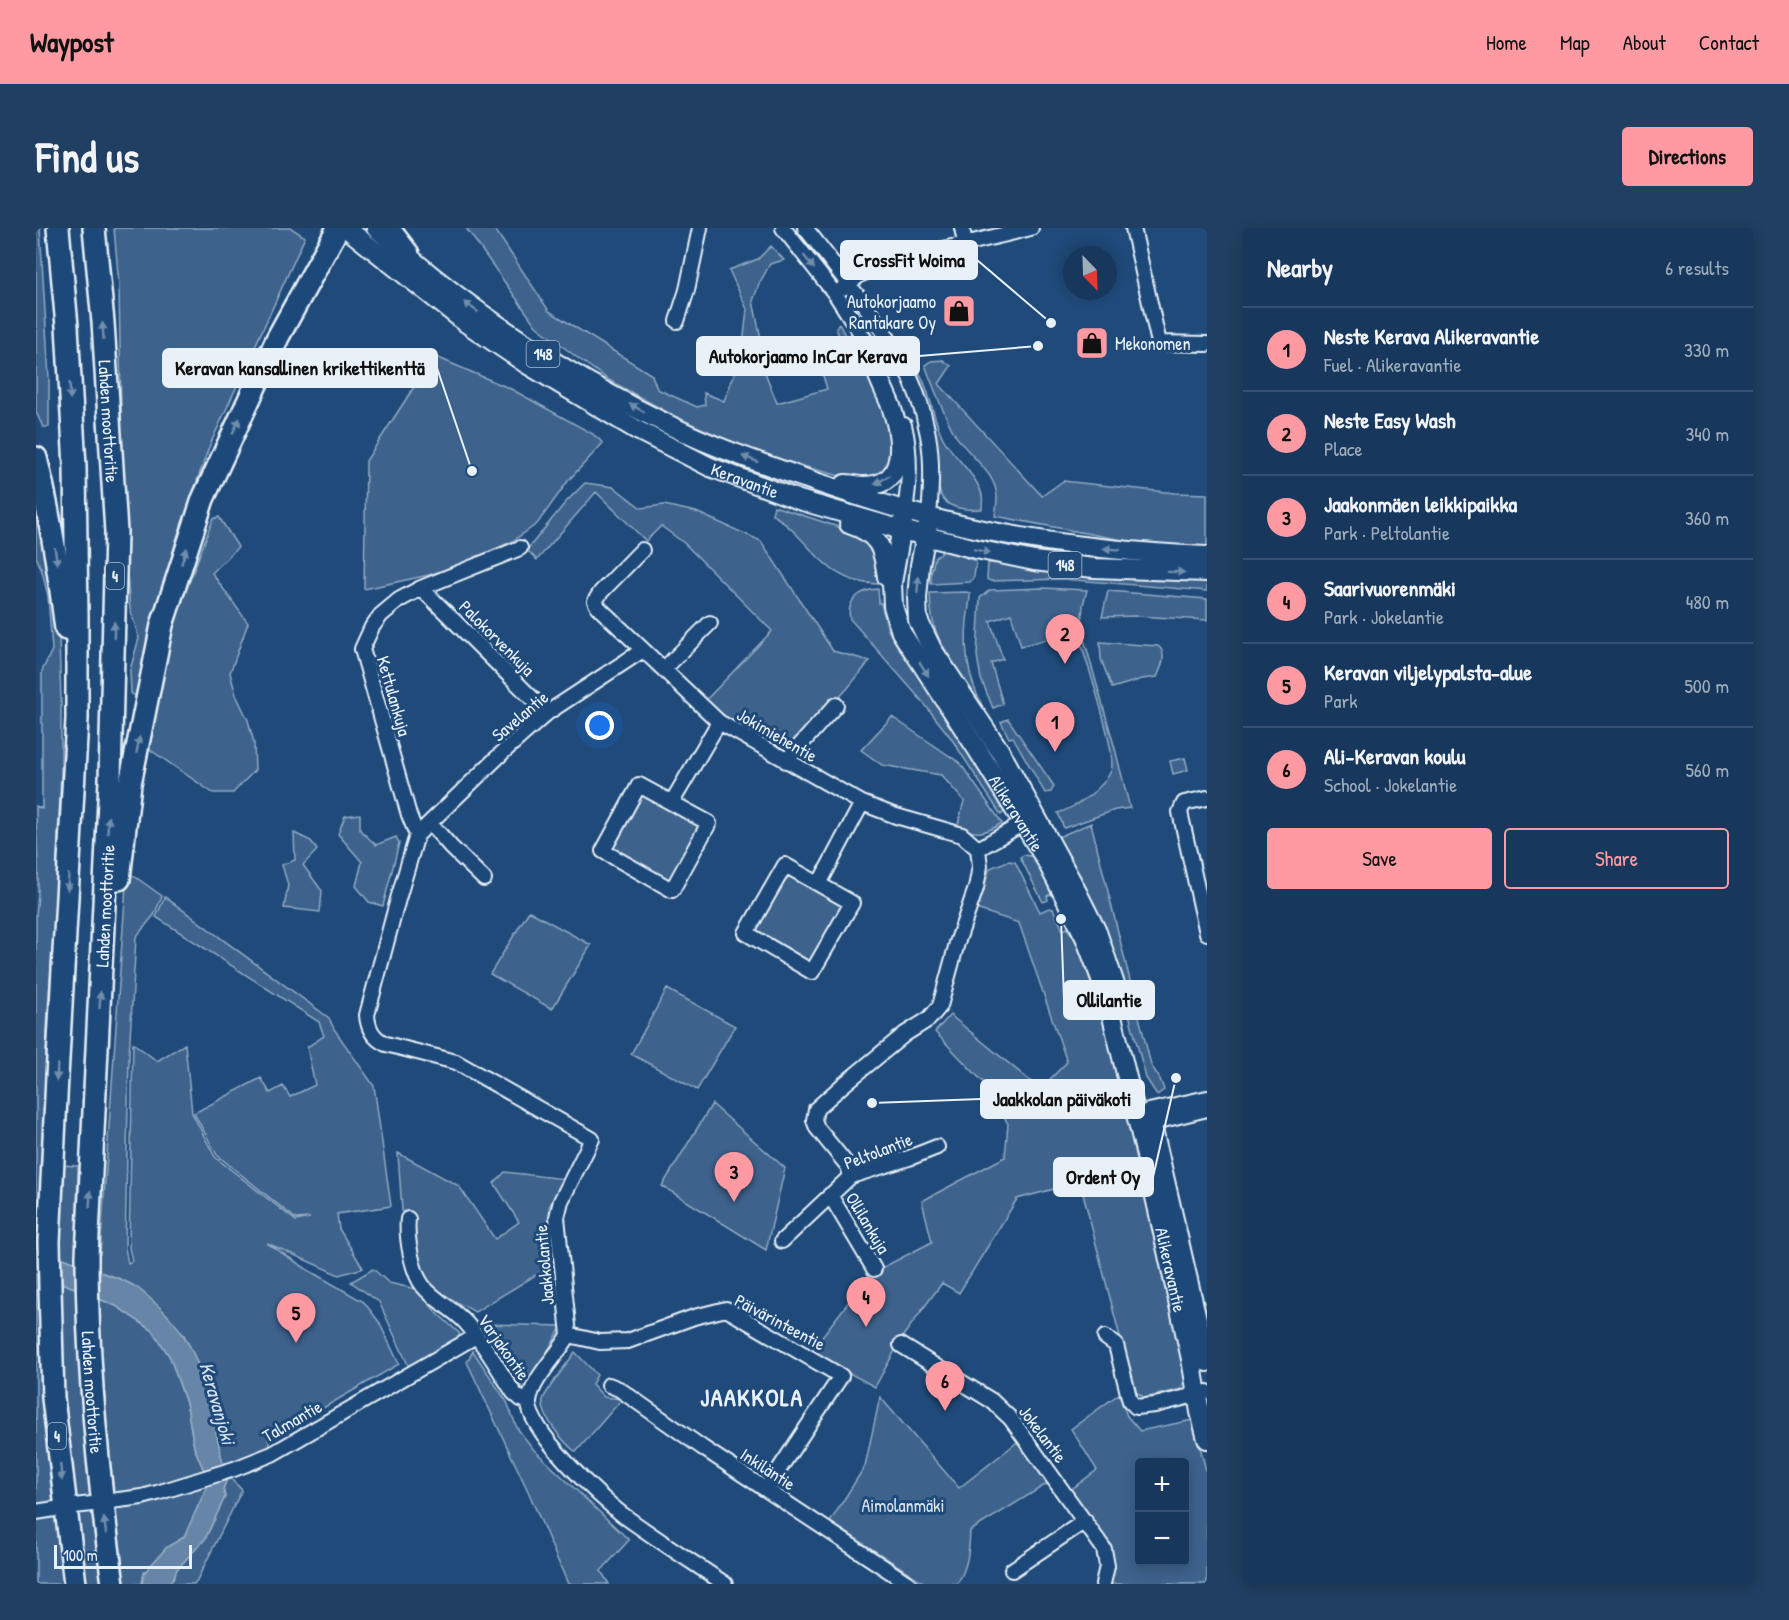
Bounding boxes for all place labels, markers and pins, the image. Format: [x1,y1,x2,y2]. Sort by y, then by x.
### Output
callout: CrossFit Woima [841,241,977,279]
place label: Autokorjaamo Rantakare Oy [847,289,936,335]
shop icon: Autokorjaamo Rantakare Oy [941,293,977,329]
shop icon: Mekonomen [1074,325,1110,361]
place label: Mekonomen [1115,331,1191,356]
callout: Autokorjaamo InCar Kerava [697,337,919,375]
callout: Keravan kansallinen krikettikenttä [163,349,437,387]
pin: 2 [1046,614,1084,664]
pin: 1 [1036,702,1074,752]
callout: Ollilantie [1064,981,1154,1019]
callout: Jaakkolan päiväkoti [981,1080,1144,1118]
pin: 3 [714,1152,754,1202]
callout: Ordent Oy [1054,1158,1153,1196]
pin: 4 [846,1278,886,1327]
pin: 5 [276,1294,316,1343]
pin: 6 [926,1362,964,1411]

